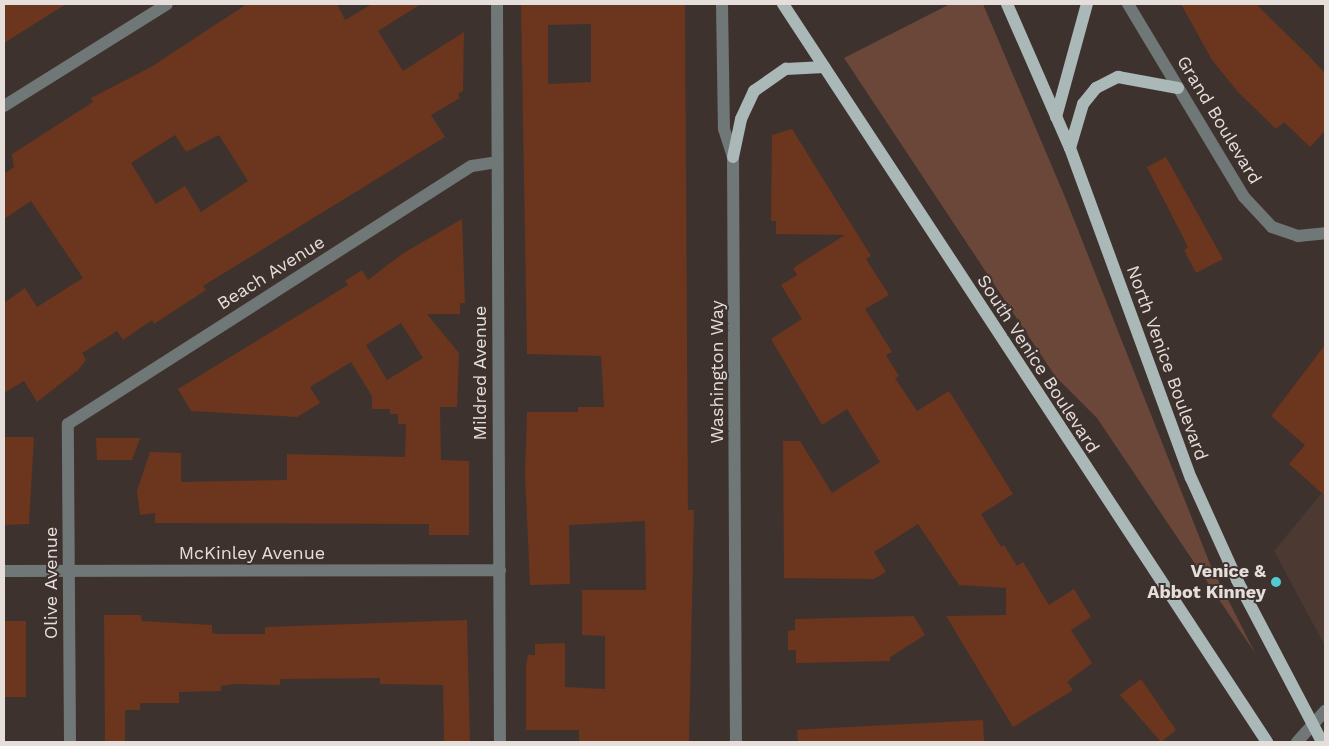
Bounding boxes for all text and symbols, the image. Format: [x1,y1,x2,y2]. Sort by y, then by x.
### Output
street label: Grand Boulevard [1172,52,1266,188]
street label: Beach Avenue [213,231,329,315]
street label: North Venice Boulevard [1122,262,1212,464]
street label: South Venice Boulevard [972,270,1104,458]
street label: Washington Way [706,300,728,444]
street label: Mildred Avenue [469,305,491,441]
street label: Olive Avenue [40,526,62,640]
street label: McKinley Avenue [178,542,326,564]
place label: Venice & Abbot Kinney [1147,561,1266,604]
marker: Venice & Abbot Kinney [1270,576,1282,588]

